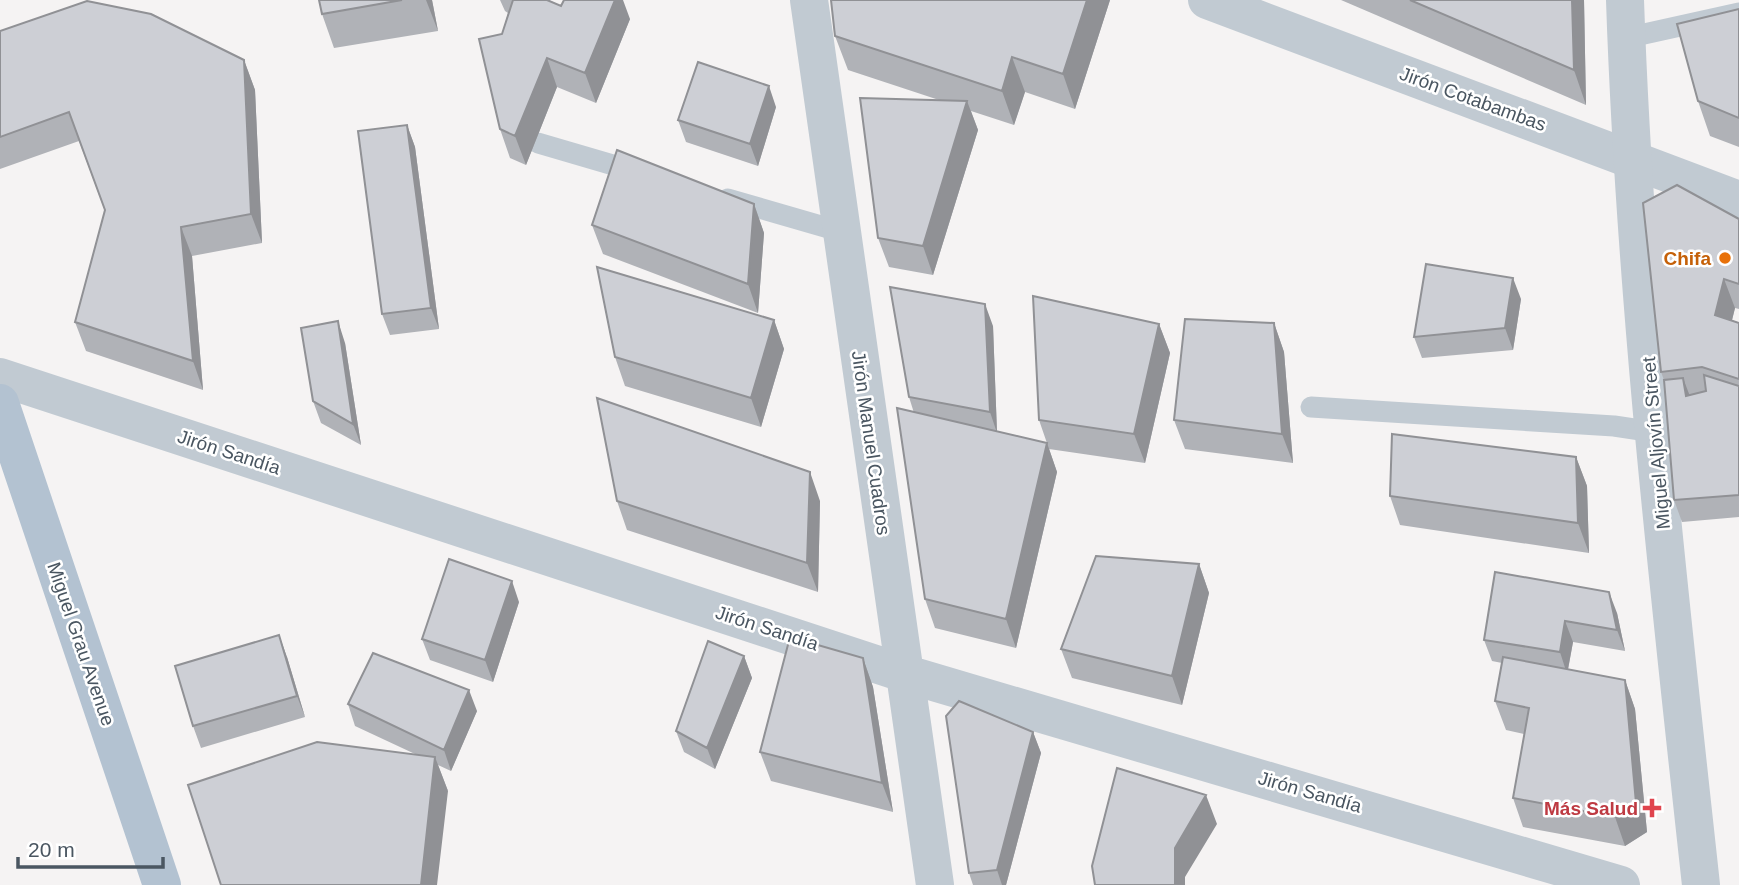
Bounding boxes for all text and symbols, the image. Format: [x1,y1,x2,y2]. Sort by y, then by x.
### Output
street label: Jirón Cotabambas [1397,63,1549,135]
place label: Chifa [1664,248,1711,269]
marker: Chifa [1717,250,1733,266]
street label: Jirón Manuel Cuadros [848,350,894,536]
street label: Miguel Aljovín Street [1638,355,1674,530]
street label: Jirón Sandía [175,426,283,479]
street label: Miguel Grau Avenue [43,559,119,729]
street label: Jirón Sandía [713,602,821,655]
street label: Jirón Sandía [1256,767,1365,817]
place label: Más Salud [1544,798,1638,819]
marker: Más Salud [1644,800,1660,816]
scale bar [18,826,163,870]
text: 20 m [28,838,75,861]

